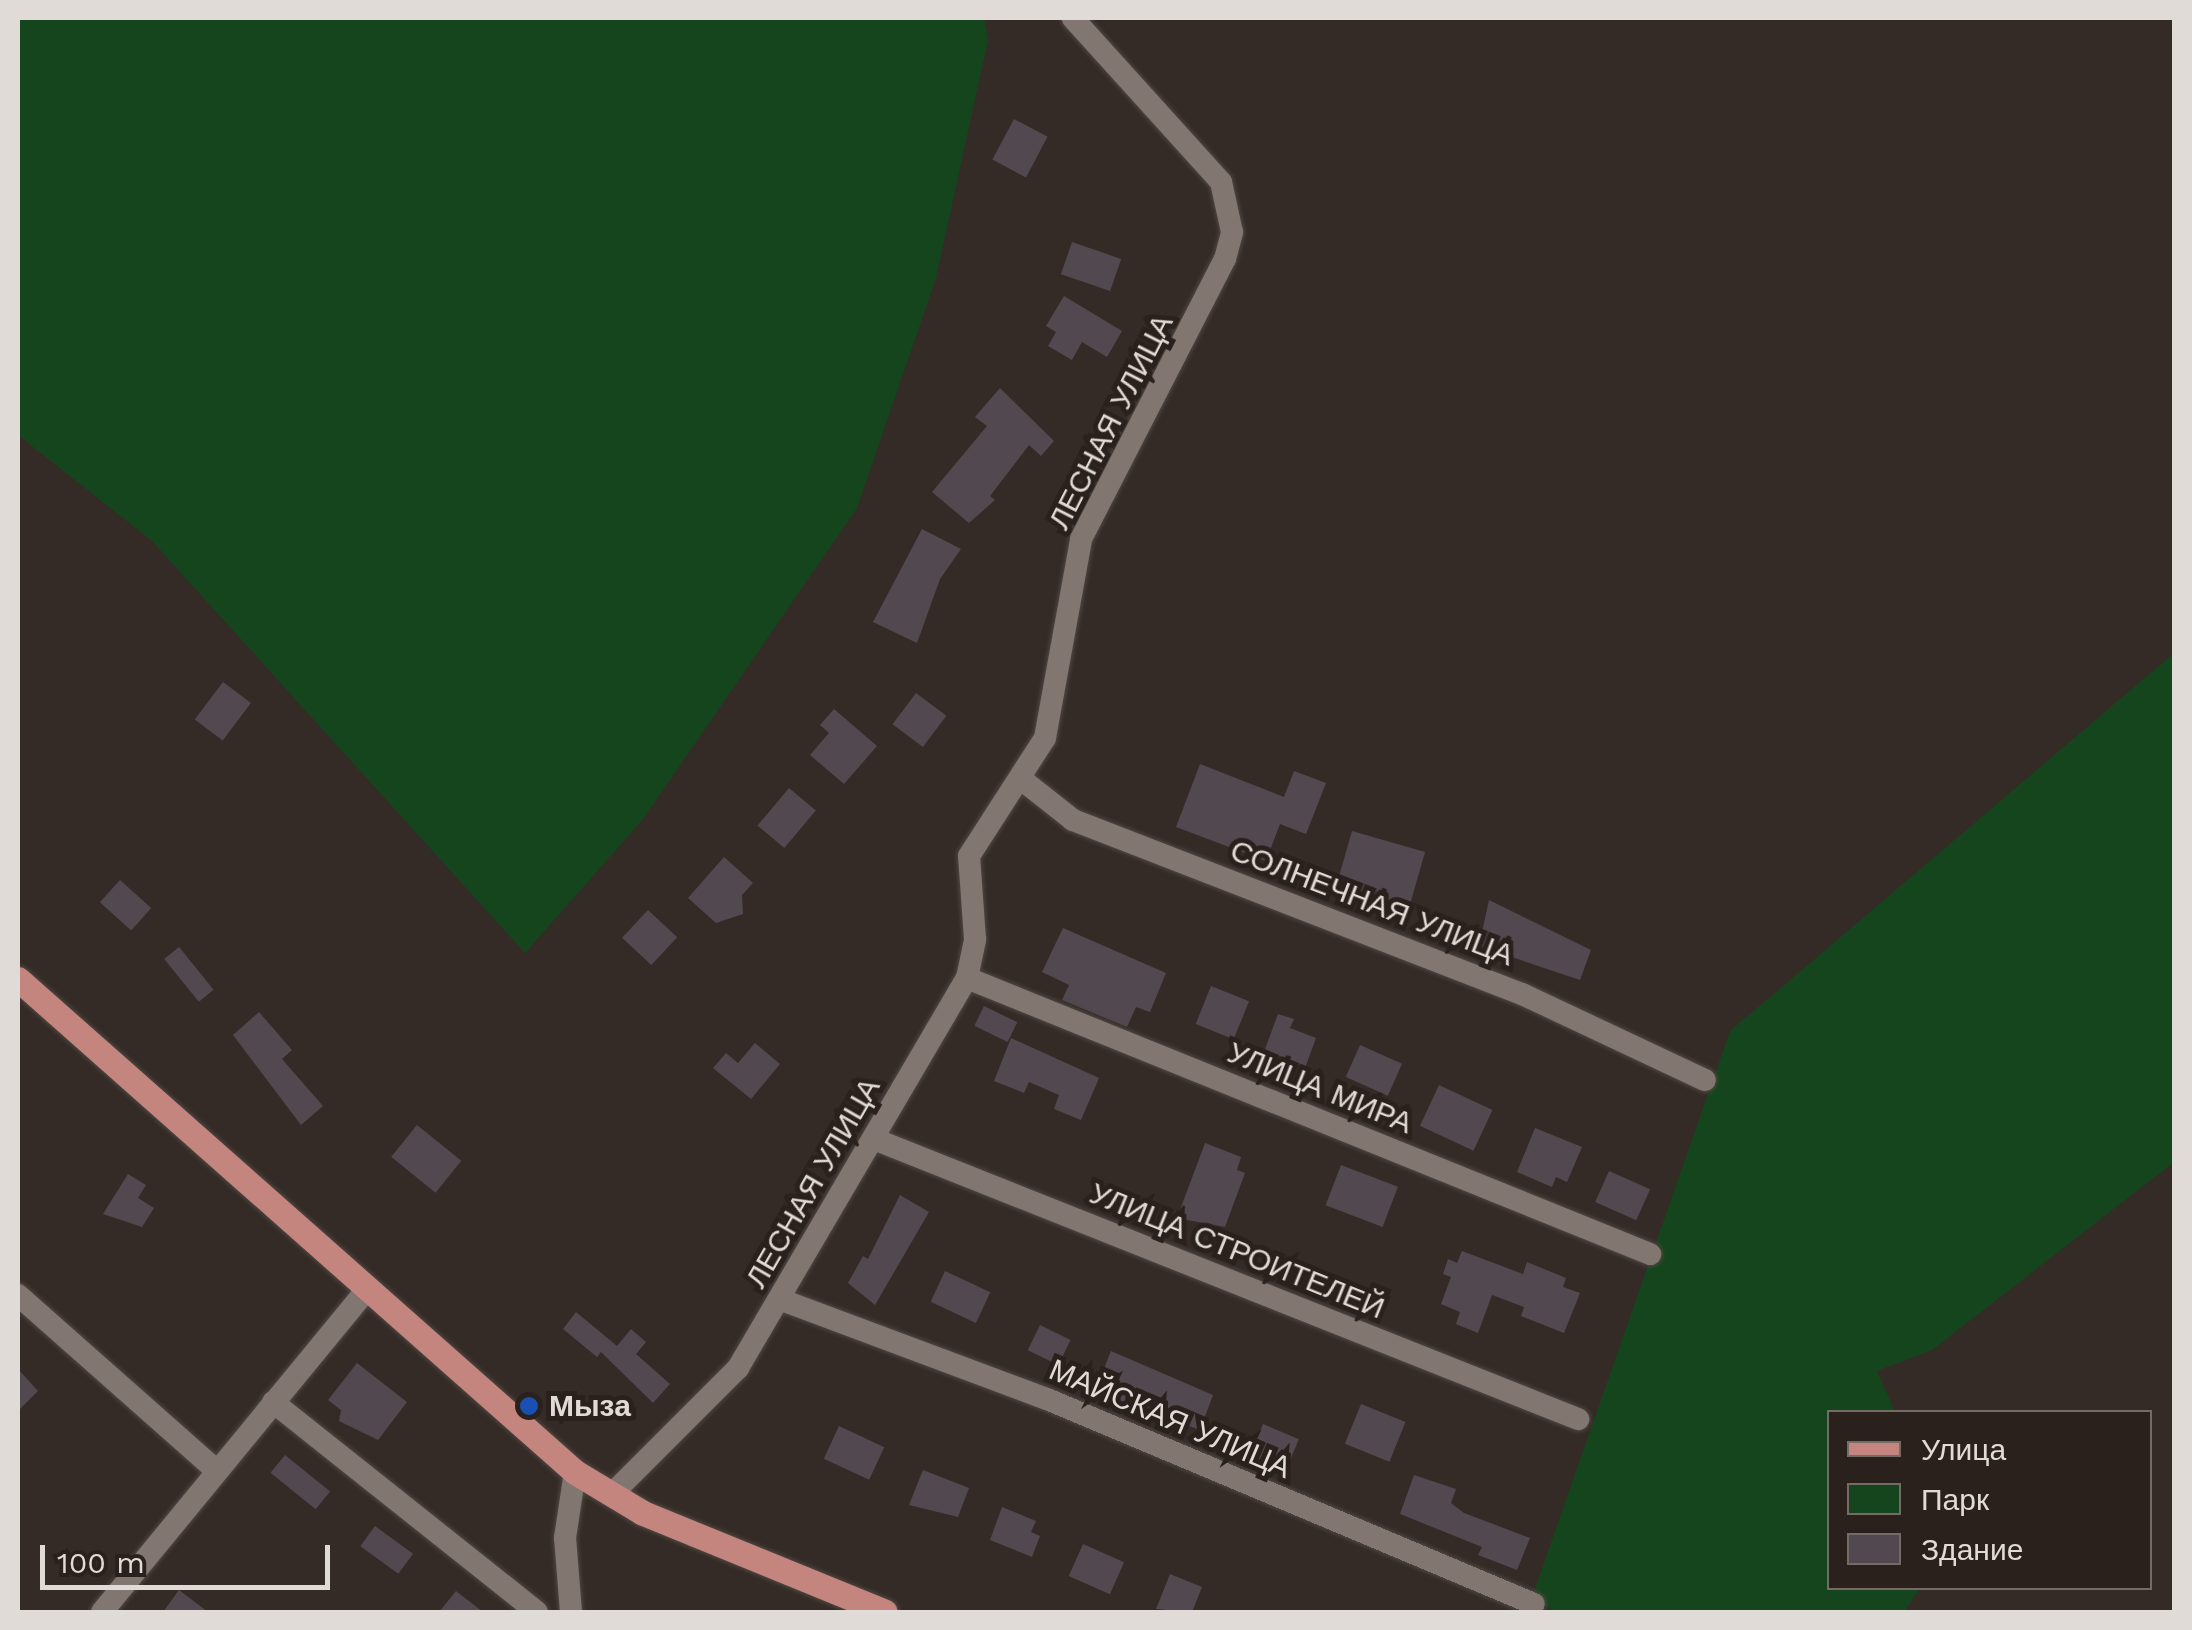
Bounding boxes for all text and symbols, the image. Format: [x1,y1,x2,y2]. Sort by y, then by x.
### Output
street label: ЛЕСНАЯ УЛИЦА [1041,308,1181,536]
street label: СОЛНЕЧНАЯ УЛИЦА [1225,832,1519,974]
street label: УЛИЦА МИРА [1222,1035,1418,1141]
street label: ЛЕСНАЯ УЛИЦА [738,1072,888,1294]
street label: УЛИЦА СТРОИТЕЛЕЙ [1084,1175,1390,1327]
street label: МАЙСКАЯ УЛИЦА [1044,1352,1296,1486]
place label: Мыза [549,1388,631,1424]
marker: Мыза [518,1395,540,1417]
legend [1827,1410,2152,1590]
text: Улица [1921,1432,2006,1467]
text: Парк [1921,1482,1989,1517]
scale bar [45,1525,335,1587]
text: Здание [1921,1532,2023,1567]
text: 100 m [57,1545,145,1580]

